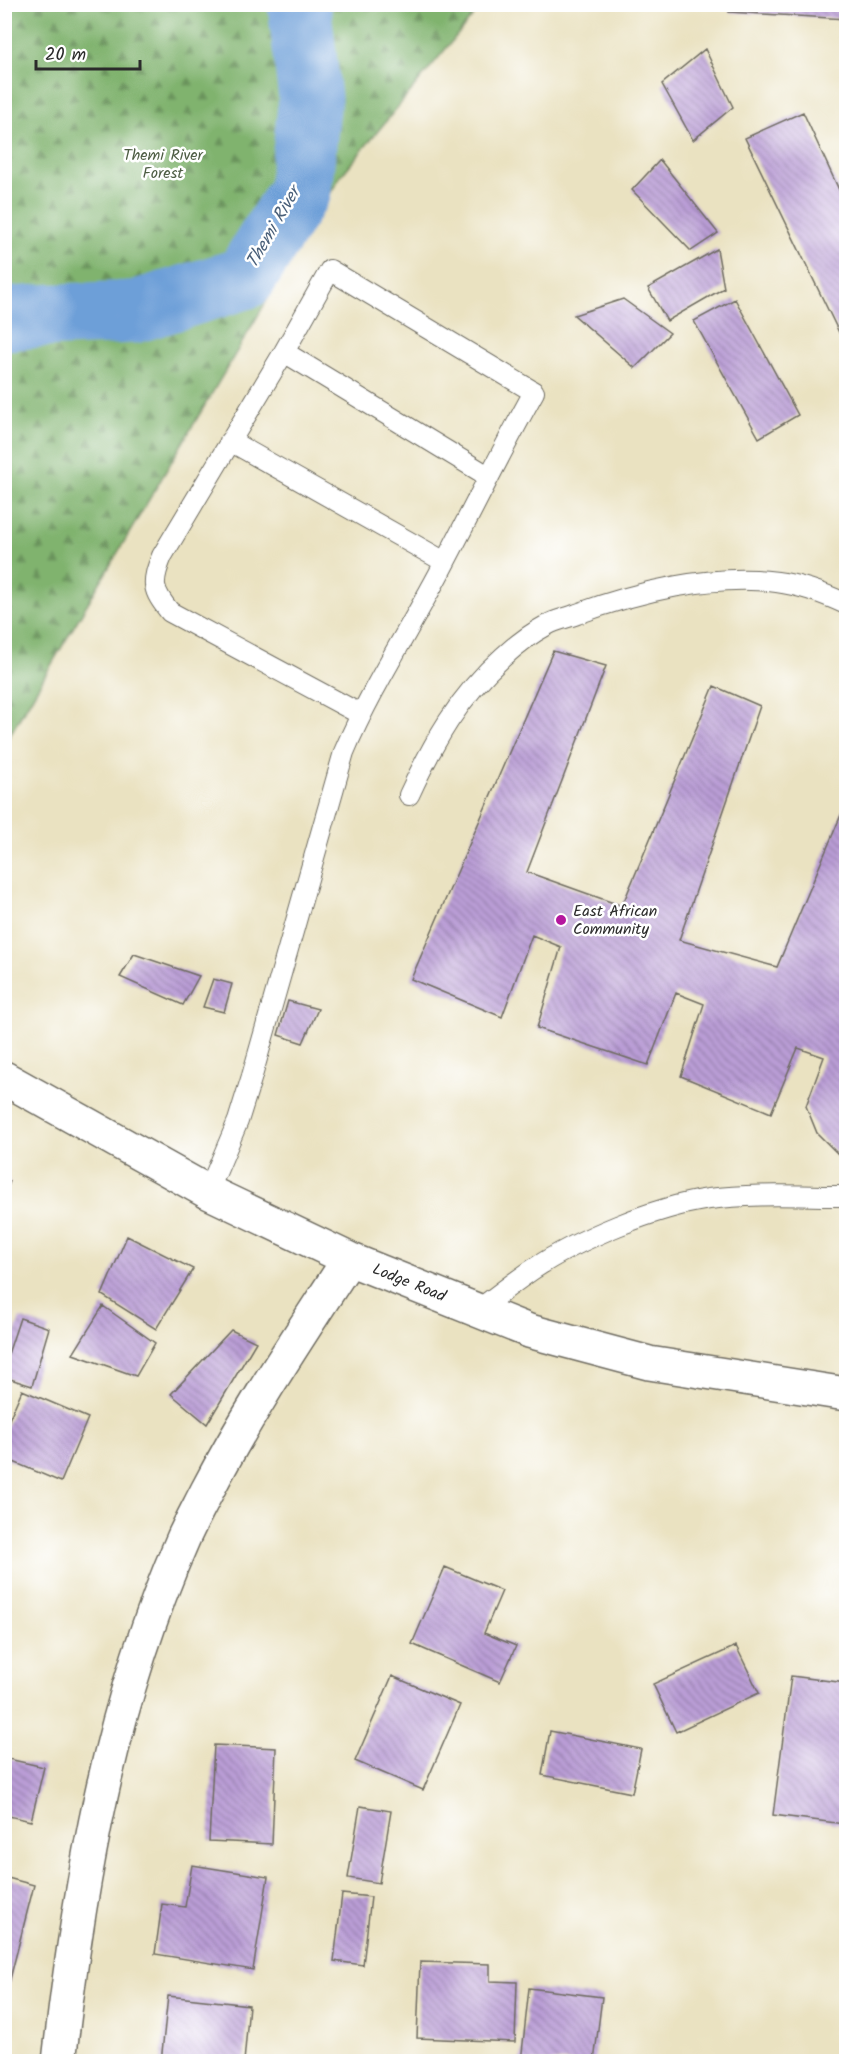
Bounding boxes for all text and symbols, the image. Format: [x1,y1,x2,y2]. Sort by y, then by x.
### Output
scale bar [36,33,140,71]
text: 20 m [45,41,86,70]
park label: Themi River Forest [123,143,205,186]
water label: Themi River [239,178,311,274]
place label: East African Community [573,899,657,942]
marker: East African Community [554,913,568,927]
street label: Lodge Road [368,1257,450,1309]

